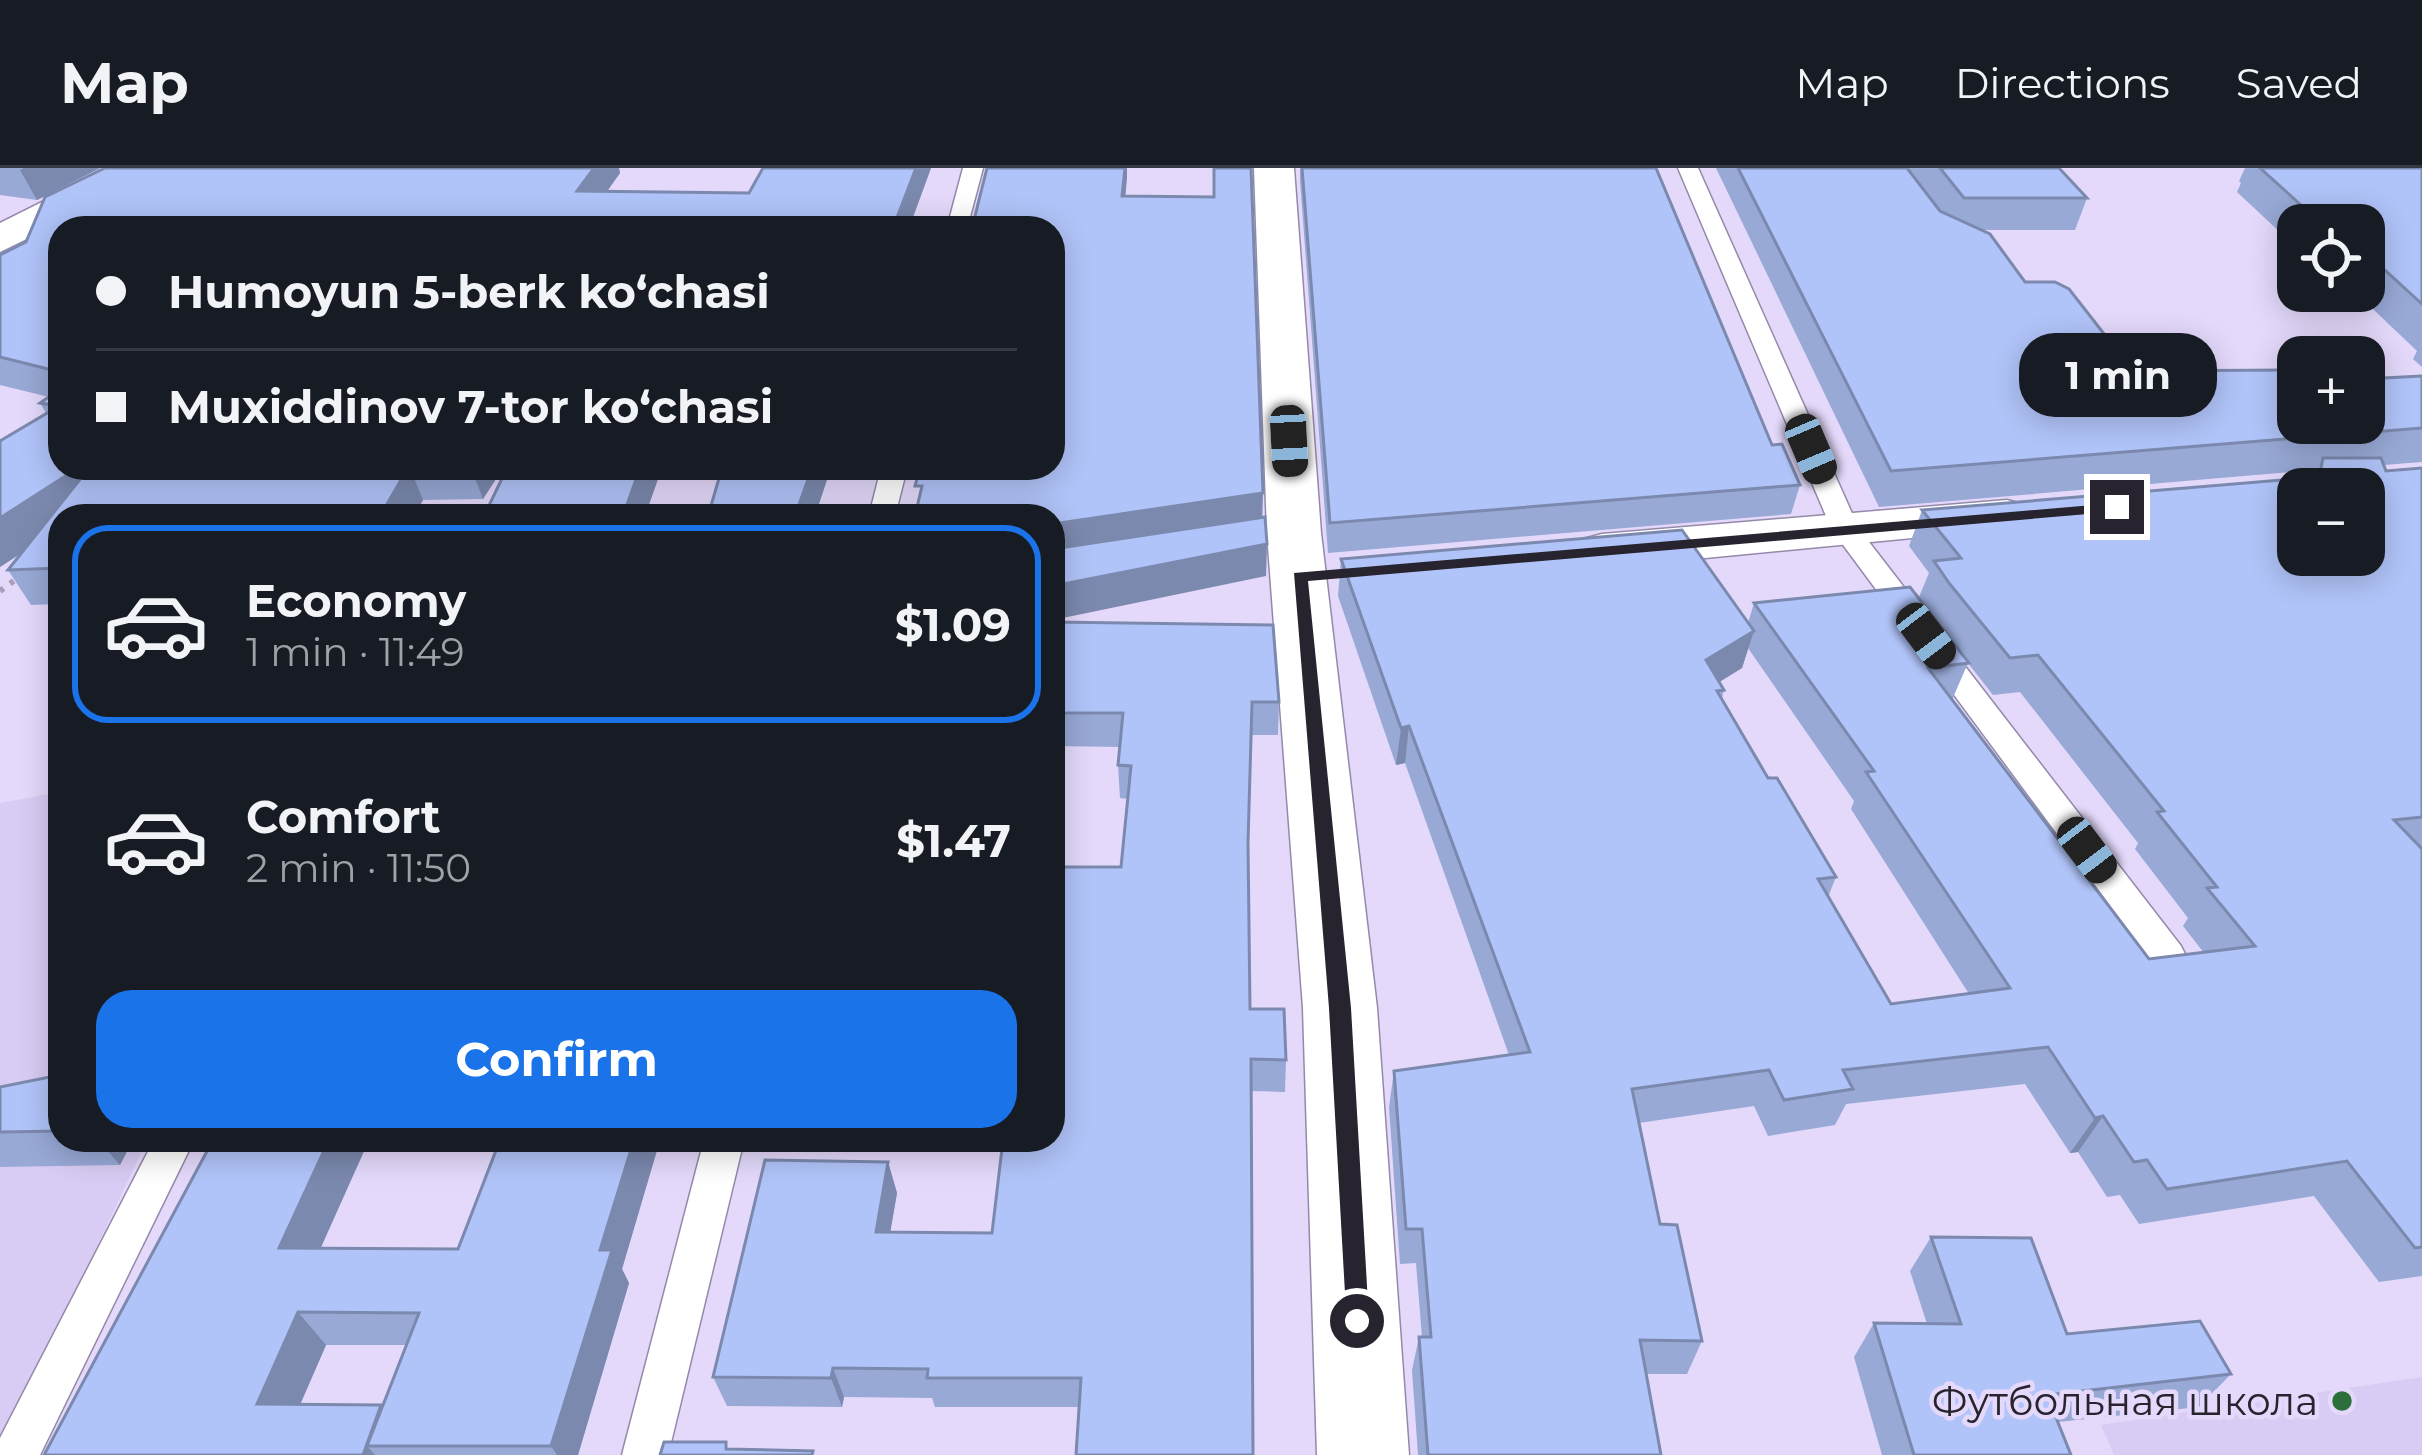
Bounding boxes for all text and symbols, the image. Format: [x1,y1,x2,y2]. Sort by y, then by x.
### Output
text: Map [60,48,189,117]
text: Map [1795,57,1889,109]
text: Directions [1955,57,2170,109]
text: Saved [2236,57,2362,109]
map controls [2277,204,2385,576]
button: locate [2277,204,2385,312]
text: Humoyun 5-berk koʻchasi [168,264,770,319]
callout: 1 min [2018,333,2216,417]
button: + [2277,336,2385,444]
text: 1 min [2065,351,2171,399]
text: Muxiddinov 7-tor koʻchasi [168,379,773,434]
car [1269,404,1309,478]
car [1780,409,1842,489]
button: − [2277,468,2385,576]
route end [2090,480,2144,534]
icon: car [102,570,210,678]
text: Economy [246,573,466,628]
car [1890,596,1962,676]
text: $1.09 [895,597,1011,652]
text: 1 min · 11:49 [246,628,464,676]
icon: car [102,786,210,894]
text: Comfort [246,789,441,844]
car [2051,810,2123,890]
text: $1.47 [896,813,1011,868]
text: 2 min · 11:50 [246,844,471,892]
button: Confirm [96,990,1017,1128]
route start [1330,1294,1384,1348]
place label: Футбольная школа [1932,1377,2318,1425]
marker: Футбольная школа [2329,1388,2355,1414]

